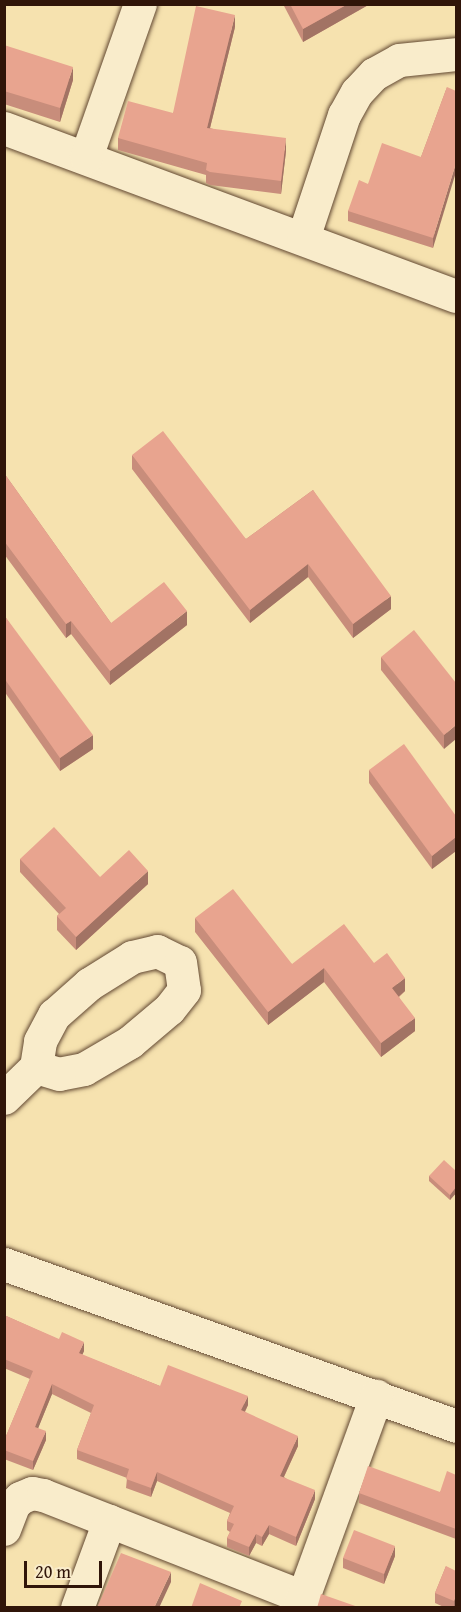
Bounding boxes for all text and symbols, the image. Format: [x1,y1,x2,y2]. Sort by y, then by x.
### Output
scale bar [27,1549,105,1587]
text: 20 m [35,1558,71,1585]

